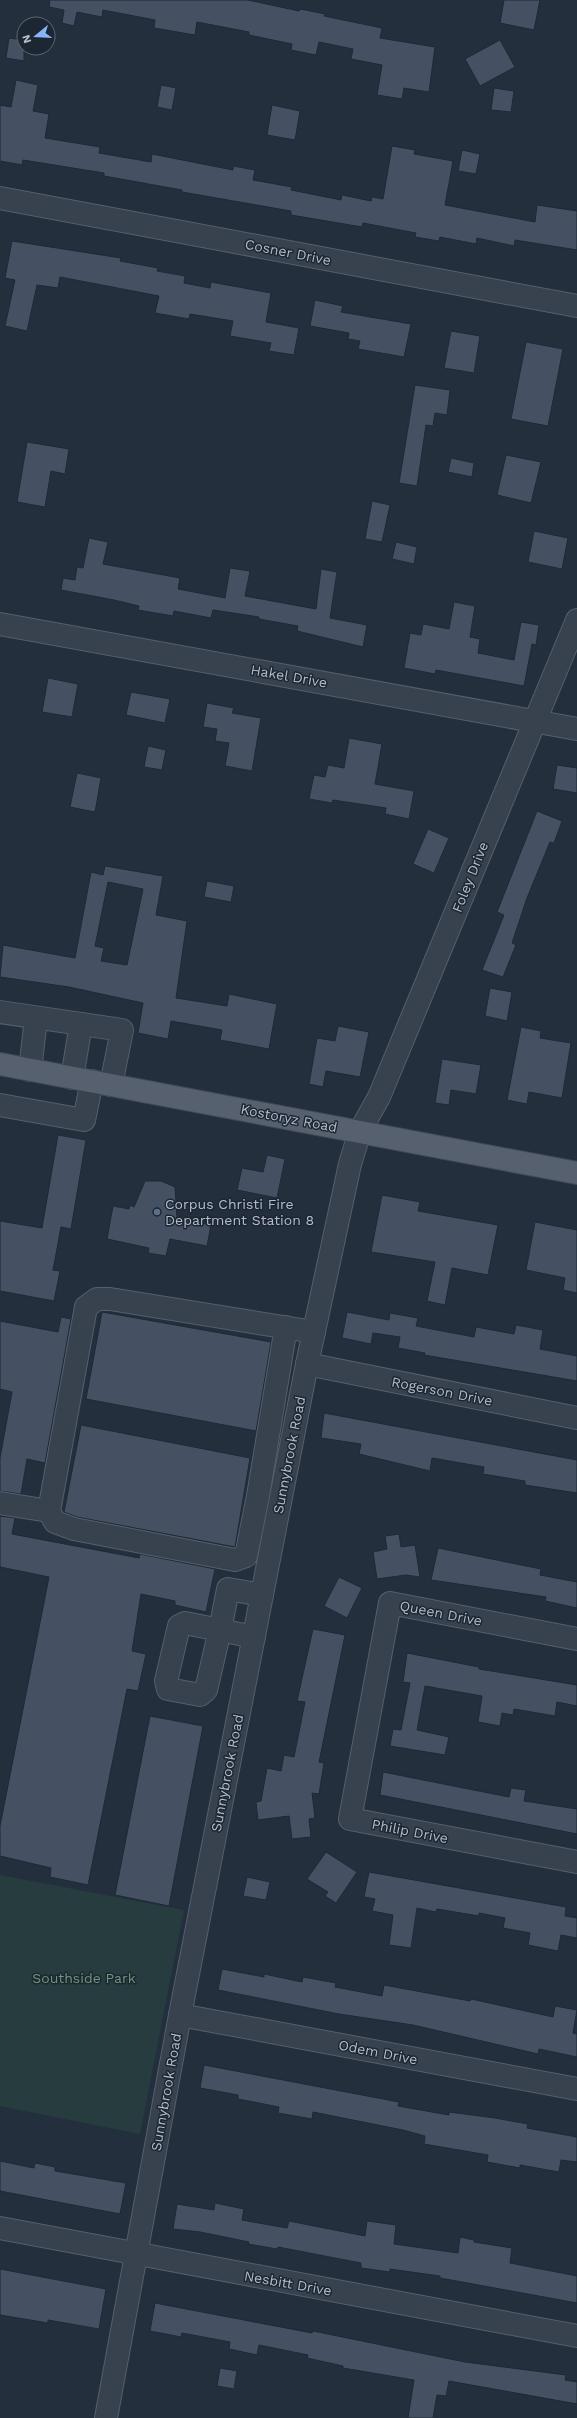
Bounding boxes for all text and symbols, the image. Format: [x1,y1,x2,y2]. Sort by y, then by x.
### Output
north arrow [16,16,56,56]
text: N [20,33,34,45]
street label: Cosner Drive [244,236,332,268]
street label: Hakel Drive [250,661,328,691]
street label: Foley Drive [449,839,491,915]
street label: Kostoryz Road [239,1101,339,1135]
place label: Corpus Christi Fire Department Station 8 [165,1196,314,1228]
marker: Corpus Christi Fire Department Station 8 [152,1207,162,1217]
street label: Rogerson Drive [390,1373,494,1409]
street label: Sunnybrook Road [270,1395,308,1515]
street label: Queen Drive [398,1597,484,1629]
street label: Sunnybrook Road [208,1713,246,1833]
street label: Philip Drive [371,1816,449,1846]
park label: Southside Park [32,1970,136,1986]
street label: Sunnybrook Road [148,2032,184,2152]
street label: Odem Drive [337,2036,419,2068]
street label: Nesbitt Drive [243,2267,333,2299]

